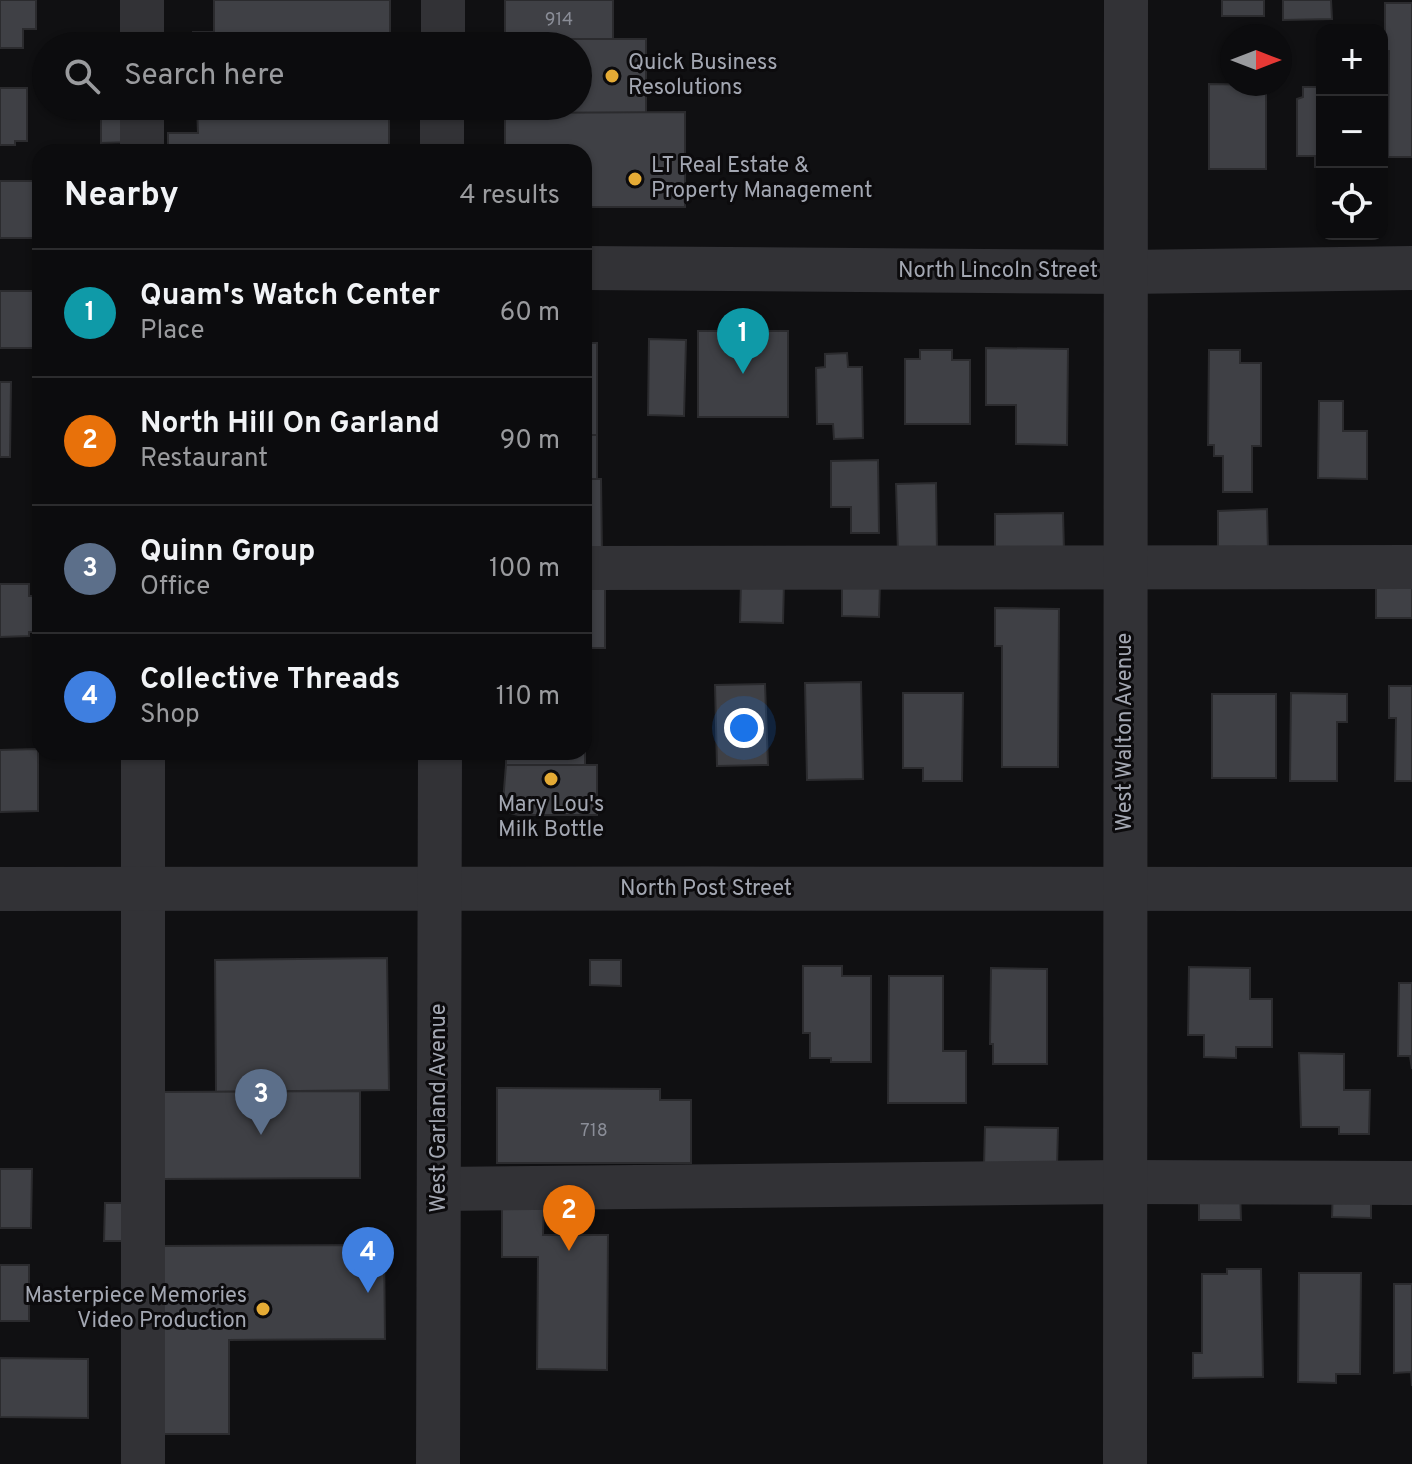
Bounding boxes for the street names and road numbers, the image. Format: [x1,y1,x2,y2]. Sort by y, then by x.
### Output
street label: North Lincoln Street [898,258,1098,285]
street label: West Walton Avenue [1112,633,1139,831]
street label: North Post Street [620,876,792,903]
street label: West Garland Avenue [426,1003,453,1213]

